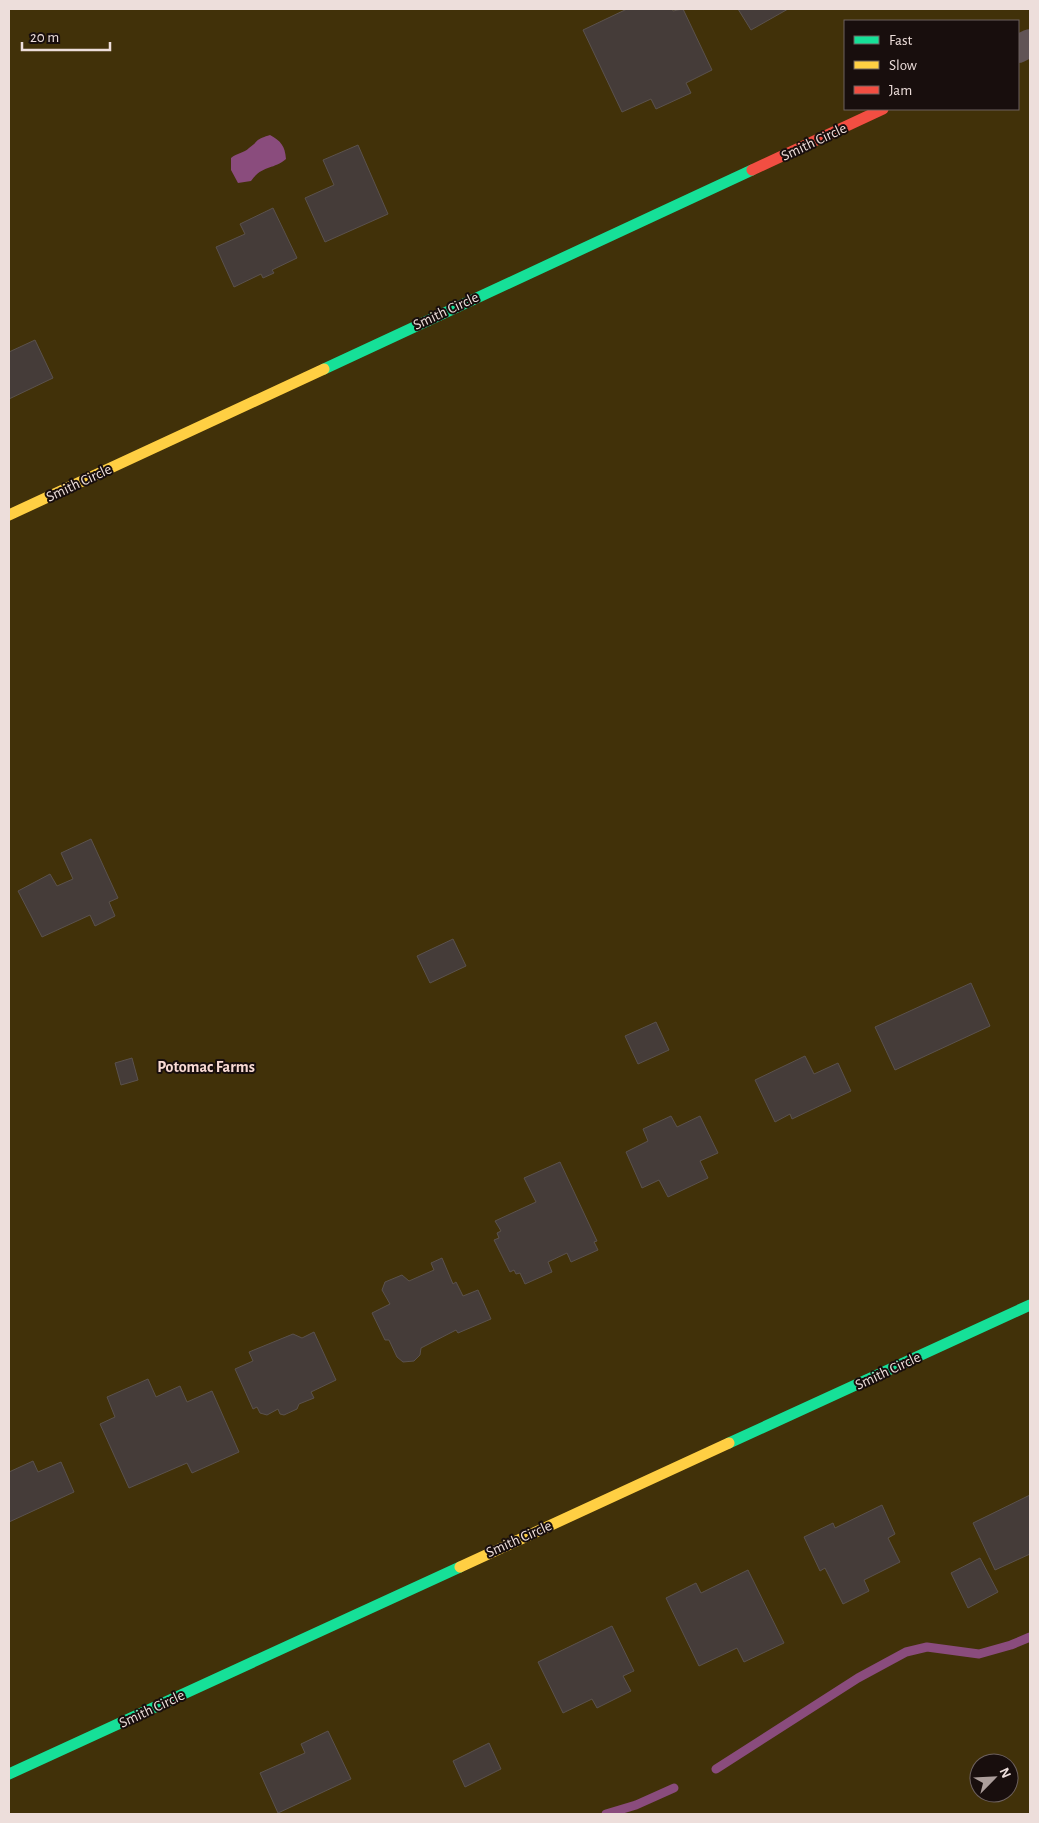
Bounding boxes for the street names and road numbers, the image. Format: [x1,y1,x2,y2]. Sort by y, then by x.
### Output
street label: Smith Circle [779,120,849,164]
street label: Smith Circle [411,289,481,333]
street label: Smith Circle [44,461,114,505]
street label: Smith Circle [853,1349,923,1393]
street label: Smith Circle [484,1518,554,1560]
street label: Smith Circle [117,1687,187,1731]

